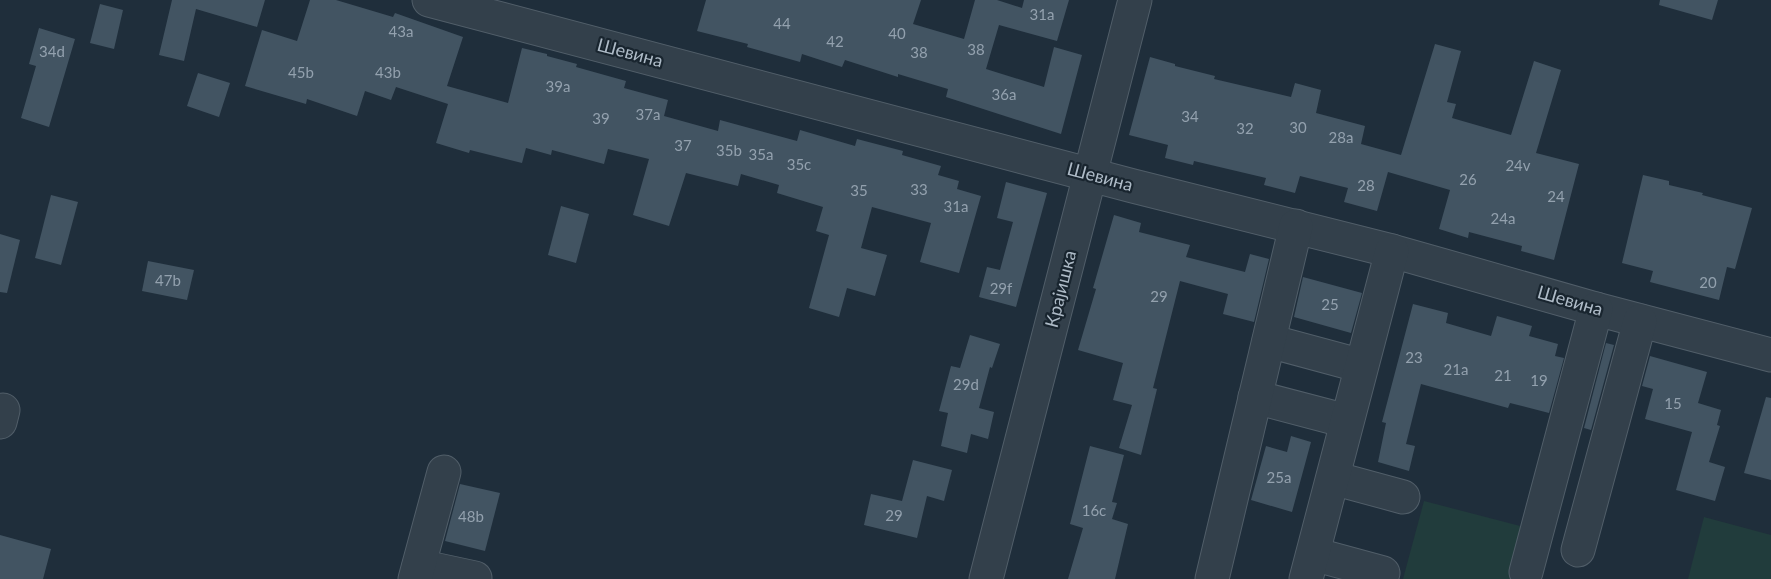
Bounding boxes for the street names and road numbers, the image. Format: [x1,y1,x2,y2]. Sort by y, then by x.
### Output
street label: Шевина [595,33,665,71]
street label: Шевина [1065,157,1135,195]
street label: Крајишка [1040,248,1080,330]
street label: Шевина [1535,280,1606,320]

